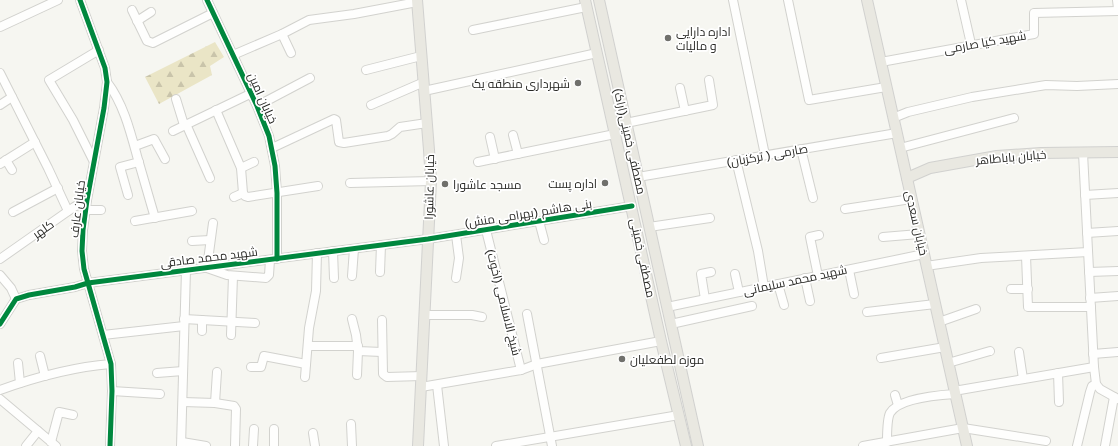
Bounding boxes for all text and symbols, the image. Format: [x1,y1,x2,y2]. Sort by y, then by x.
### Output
place label: اداره دارایی و مالیات [676,24,731,53]
street label: شهید کیا صارمی [943,27,1027,57]
marker: اداره دارایی و مالیات [663,33,673,43]
street label: خیابان امین [245,70,281,126]
place label: شهرداری منطقه یک [472,76,570,91]
marker: شهرداری منطقه یک [573,78,583,88]
street label: مصطفی خمینی(اراک) [610,86,650,196]
street label: صارمی ( ترکزبان) [725,140,809,170]
street label: خیابان باباطاهر [974,146,1047,168]
street label: خیابان عاشورا [421,154,437,220]
place label: اداره پست [548,176,597,193]
place label: مسجد عاشورا [453,177,522,192]
marker: اداره پست [600,178,610,188]
street label: خیابان عارف [66,179,88,239]
marker: مسجد عاشورا [440,179,450,189]
street label: خیابان سعدی [902,189,932,257]
street label: بنی هاشم (بهرامی منش) [463,196,593,231]
street label: کلهر [29,216,57,242]
street label: مصطفی خمینی [627,217,659,299]
street label: شهید محمد صادقی [159,244,259,270]
street label: شیخ الاسلامی (اخوت) [482,247,525,357]
street label: شهید محمد سلیمانی [742,262,848,298]
place label: موزه لطفعلیان [630,352,704,367]
marker: موزه لطفعلیان [617,354,627,364]

